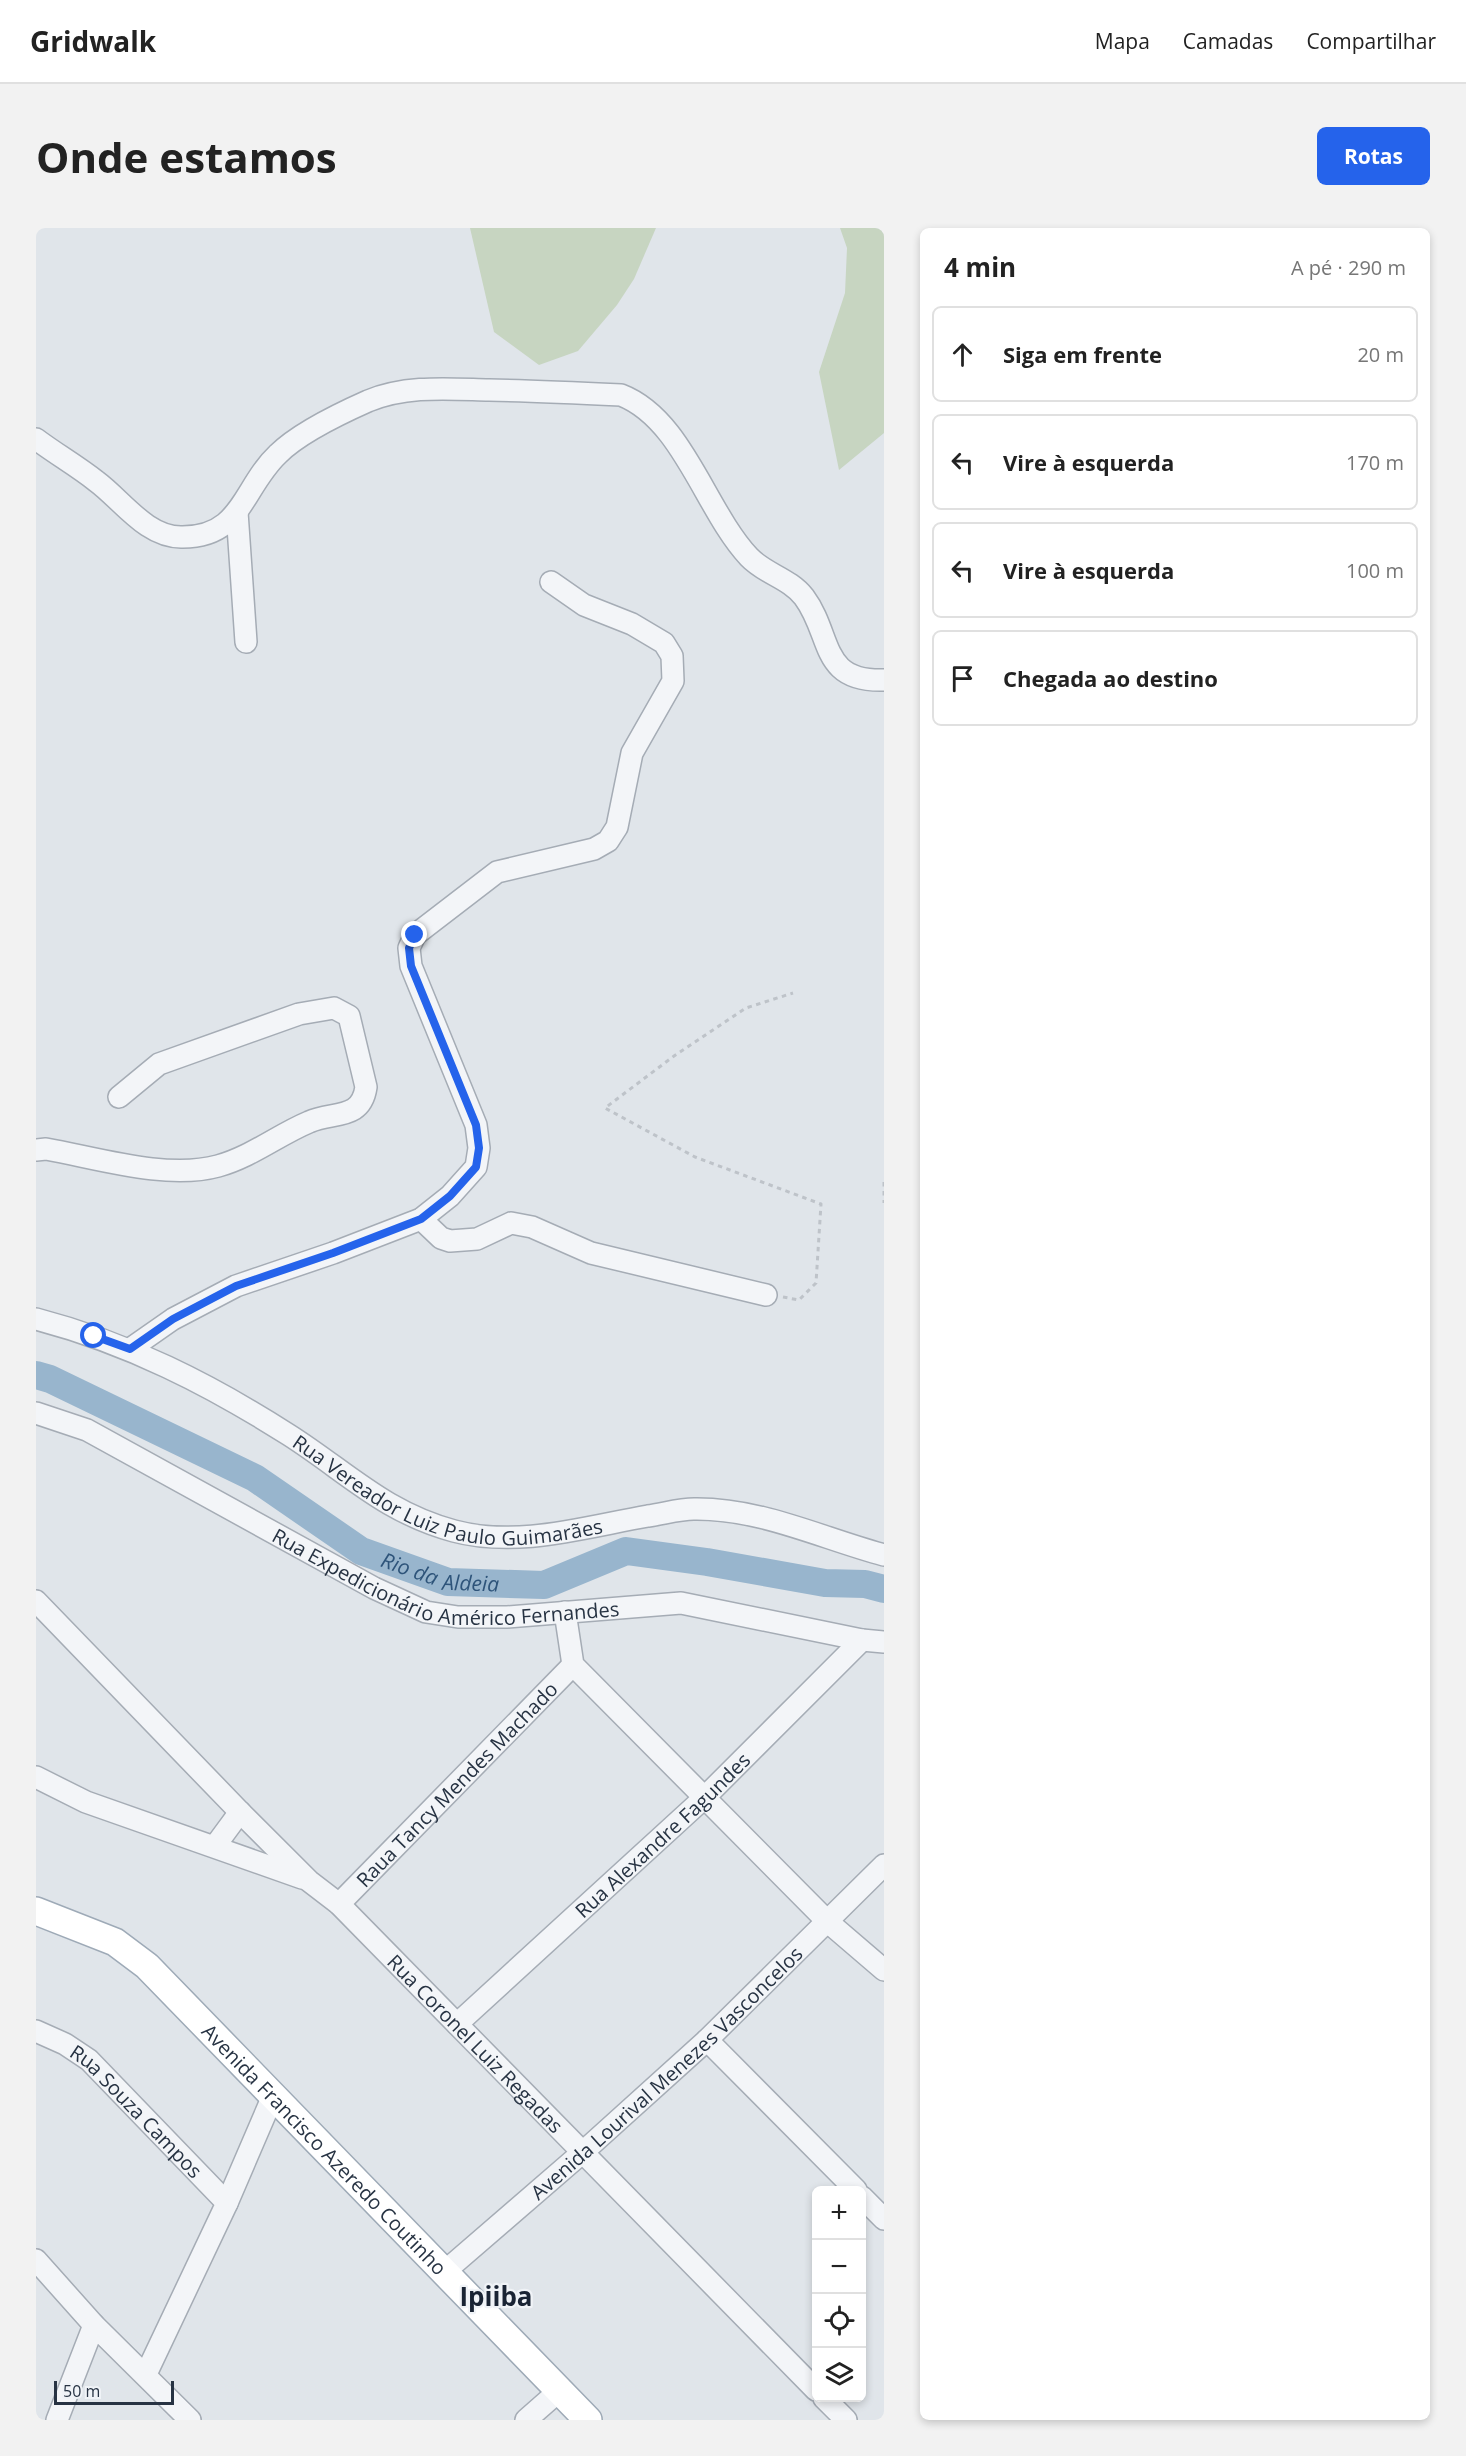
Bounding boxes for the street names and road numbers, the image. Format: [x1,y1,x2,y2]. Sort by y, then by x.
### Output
street label: Rua Vereador Luiz Paulo Guimarães [288,1428,605,1551]
street label: Rua Expedicionário Américo Fernandes [268,1521,620,1631]
street label: Raua Tancy Mendes Machado [350,1675,563,1893]
street label: Rua Alexandre Fagundes [569,1746,756,1923]
street label: Avenida Lourival Menezes Vasconcelos [525,1940,808,2205]
street label: Rua Coronel Luiz Regadas [382,1948,570,2138]
street label: Avenida Francisco Azeredo Coutinho [196,2017,453,2281]
street label: Rua Souza Campos [65,2038,209,2183]

